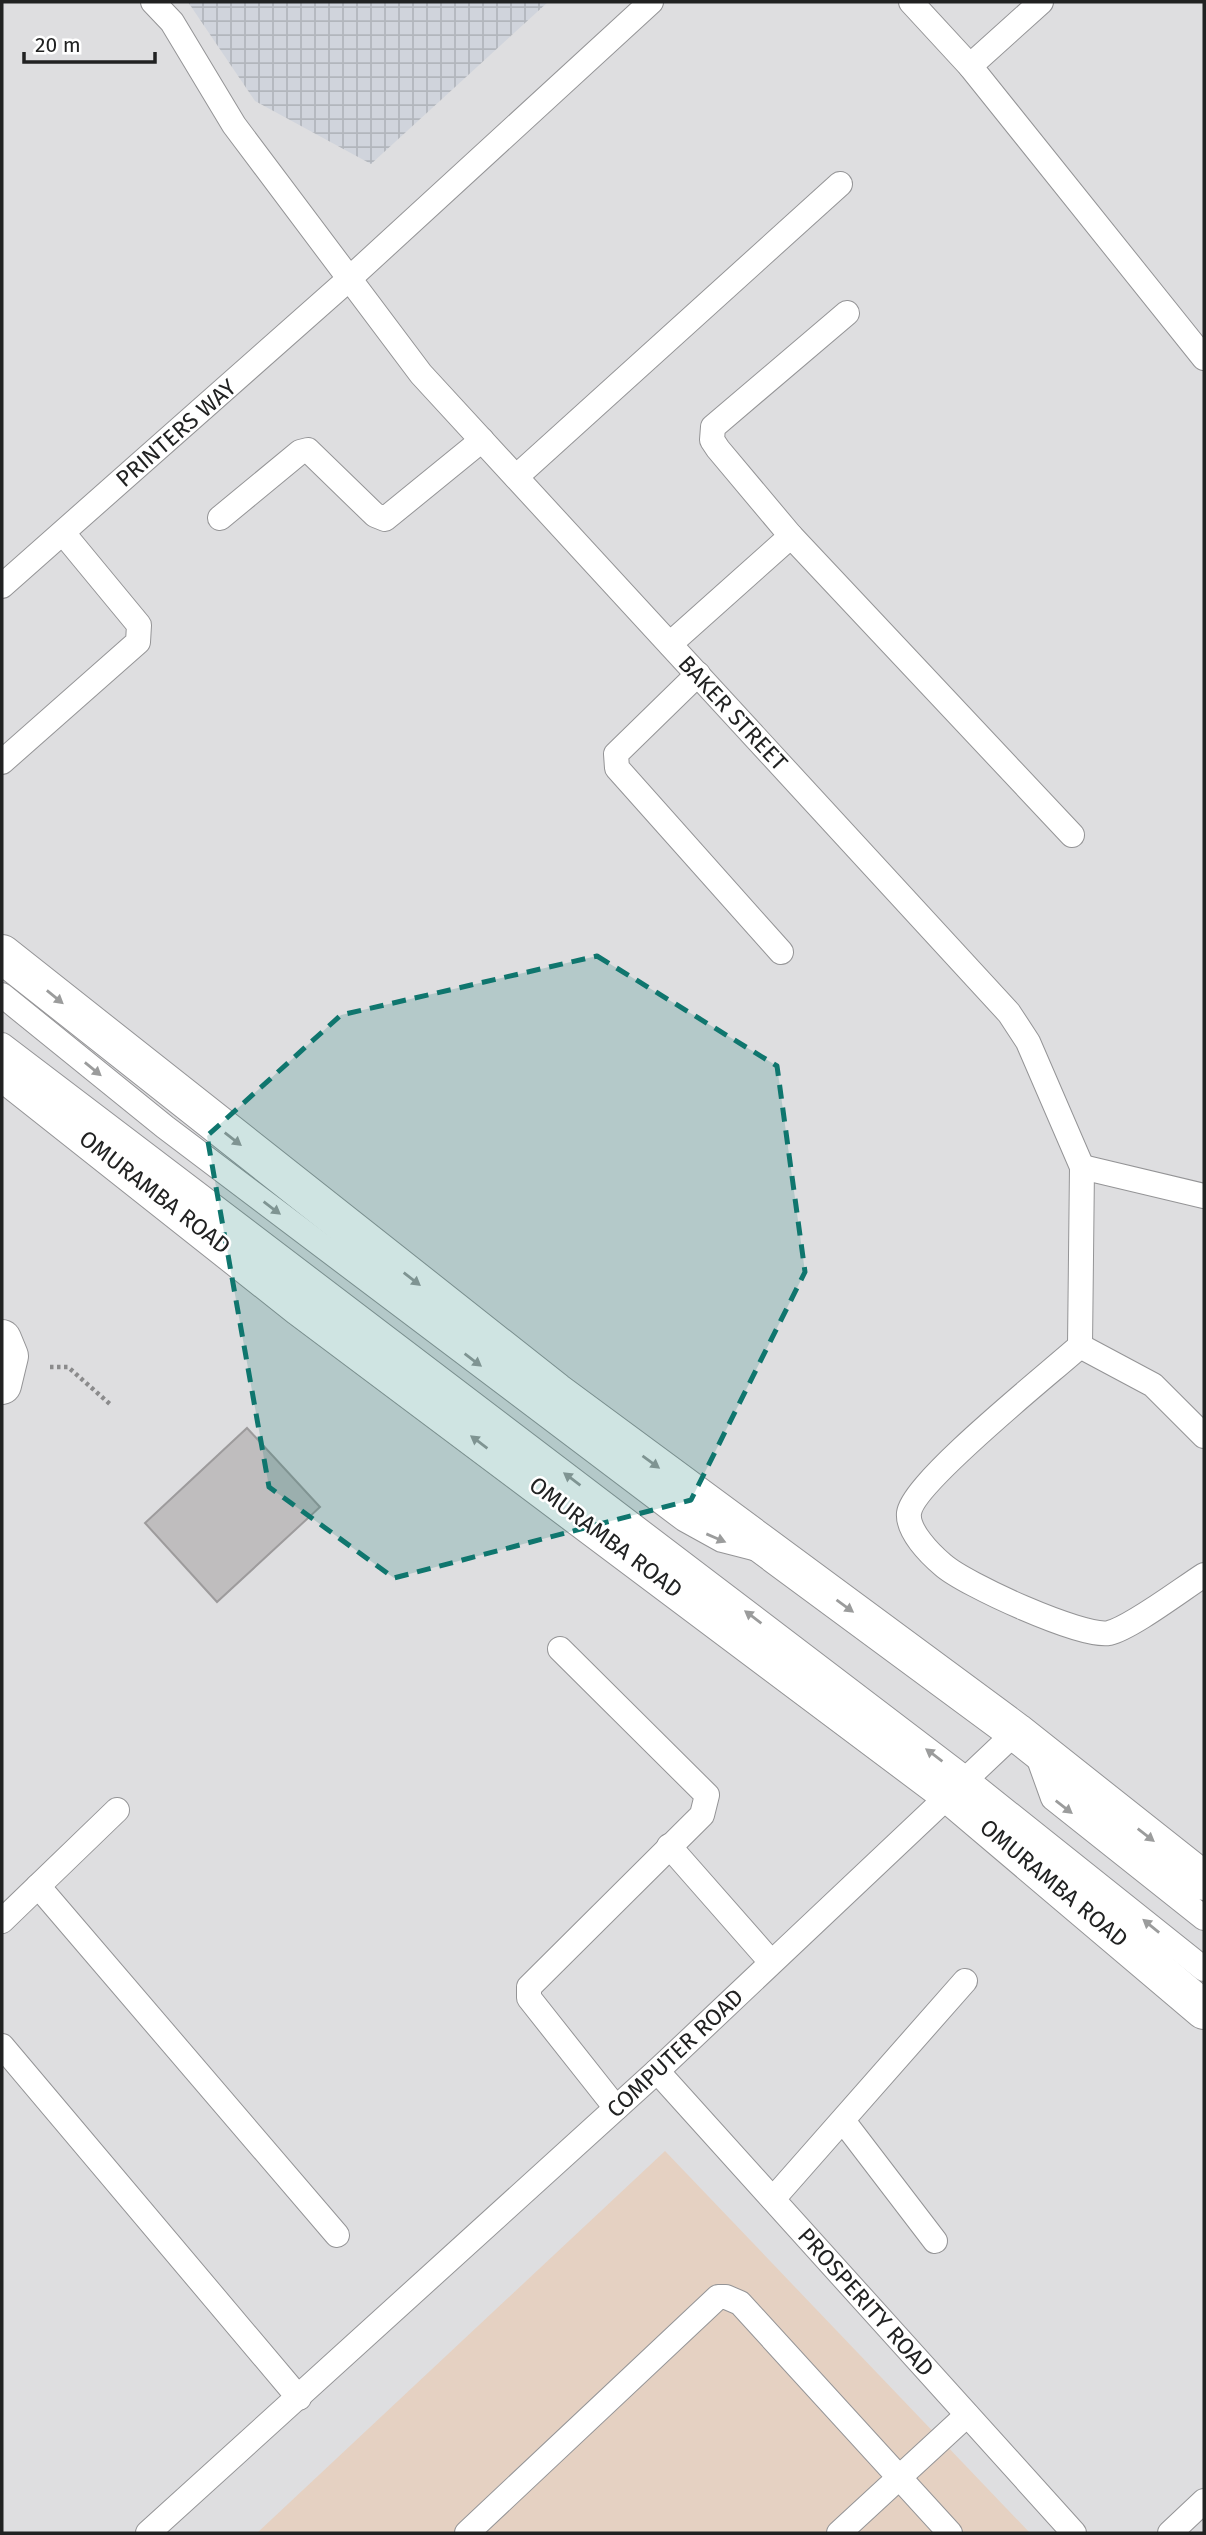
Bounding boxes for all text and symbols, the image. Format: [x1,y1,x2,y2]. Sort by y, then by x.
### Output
scale bar [24,21,156,65]
text: 20 m [35,32,81,58]
street label: PRINTERS WAY [110,373,242,493]
street label: BAKER STREET [673,650,794,776]
one-way arrow [45,989,63,1004]
one-way arrow [83,1061,101,1076]
street label: OMURAMBA ROAD [74,1124,236,1260]
one-way arrow [223,1131,241,1146]
one-way arrow [263,1201,281,1215]
one-way arrow [402,1272,420,1287]
one-way arrow [464,1353,483,1367]
one-way arrow [470,1435,488,1449]
one-way arrow [641,1455,660,1469]
street label: OMURAMBA ROAD [524,1470,688,1604]
one-way arrow [563,1473,581,1487]
one-way arrow [706,1532,727,1543]
one-way arrow [836,1599,854,1613]
one-way arrow [744,1610,762,1624]
one-way arrow [925,1748,943,1762]
one-way arrow [1056,1799,1073,1814]
street label: OMURAMBA ROAD [974,1813,1134,1953]
one-way arrow [1137,1828,1155,1843]
one-way arrow [1142,1919,1160,1934]
street label: COMPUTER ROAD [601,1983,749,2123]
street label: PROSPERITY ROAD [792,2222,940,2382]

